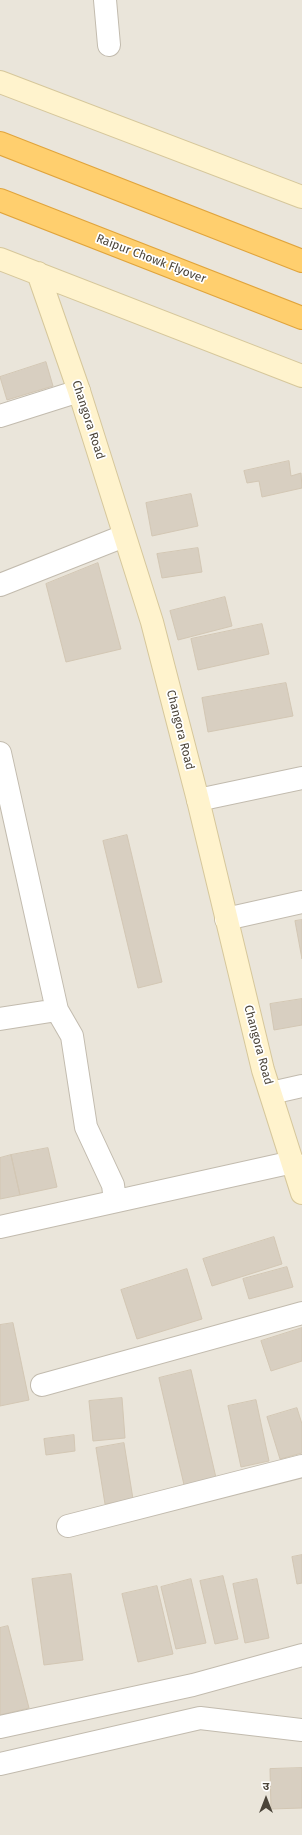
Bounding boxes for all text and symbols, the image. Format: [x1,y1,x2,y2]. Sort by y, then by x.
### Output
street label: Raipur Chowk Flyover [94,231,208,287]
street label: Changora Road [69,379,107,461]
street label: Changora Road [163,689,197,771]
street label: Changora Road [240,1004,276,1086]
north arrow [246,1779,286,1819]
text: उ [263,1780,269,1793]

